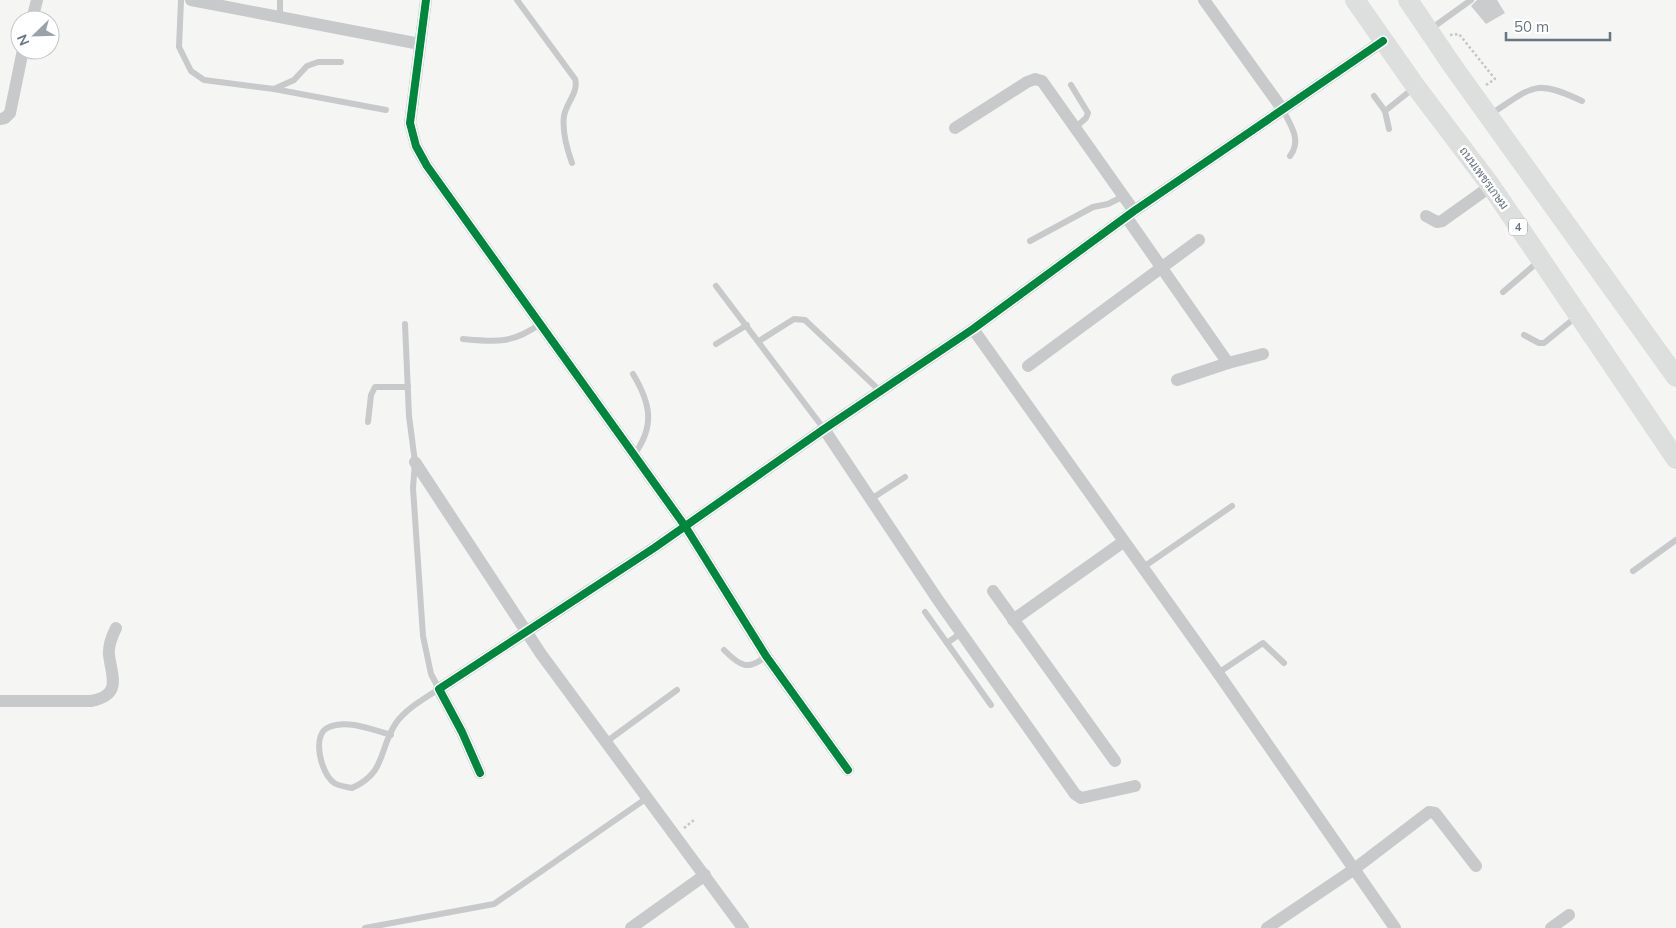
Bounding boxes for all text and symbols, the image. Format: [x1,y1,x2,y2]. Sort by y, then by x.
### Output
north arrow [10,10,60,60]
scale bar [1506,10,1610,42]
text: 50 m [1514,17,1549,36]
text: N [13,32,33,48]
street label: ถนนเพชรเกษม [1457,143,1512,212]
road number: 4 [1509,218,1527,236]

